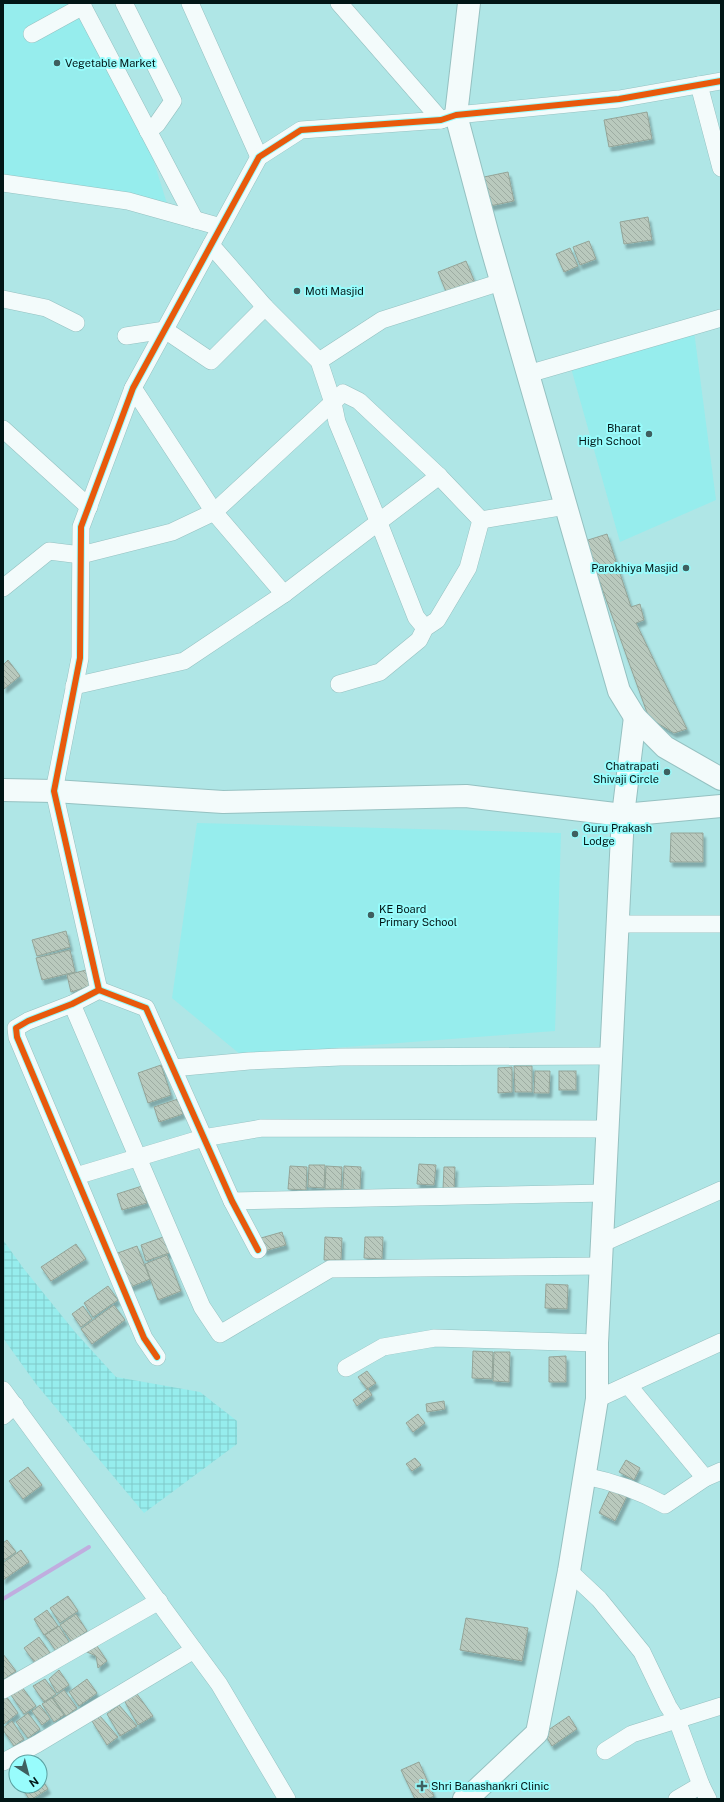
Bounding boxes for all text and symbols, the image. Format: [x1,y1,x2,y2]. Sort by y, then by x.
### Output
place label: Vegetable Market [65,57,156,69]
marker: Vegetable Market [52,58,62,68]
place label: Moti Masjid [305,285,364,297]
marker: Moti Masjid [292,286,302,296]
place label: Bharat High School [579,422,641,447]
marker: Bharat High School [644,429,654,439]
place label: Parokhiya Masjid [591,562,678,574]
marker: Parokhiya Masjid [681,563,691,573]
place label: Chatrapati Shivaji Circle [593,760,659,785]
marker: Chatrapati Shivaji Circle [662,767,672,777]
place label: Guru Prakash Lodge [583,822,652,847]
marker: Guru Prakash Lodge [570,829,580,839]
place label: KE Board Primary School [379,903,457,928]
marker: KE Board Primary School [366,910,376,920]
north arrow [8,1754,48,1794]
text: N [27,1775,41,1789]
marker: Shri Banashankri Clinic [416,1780,428,1792]
place label: Shri Banashankri Clinic [431,1780,549,1792]

